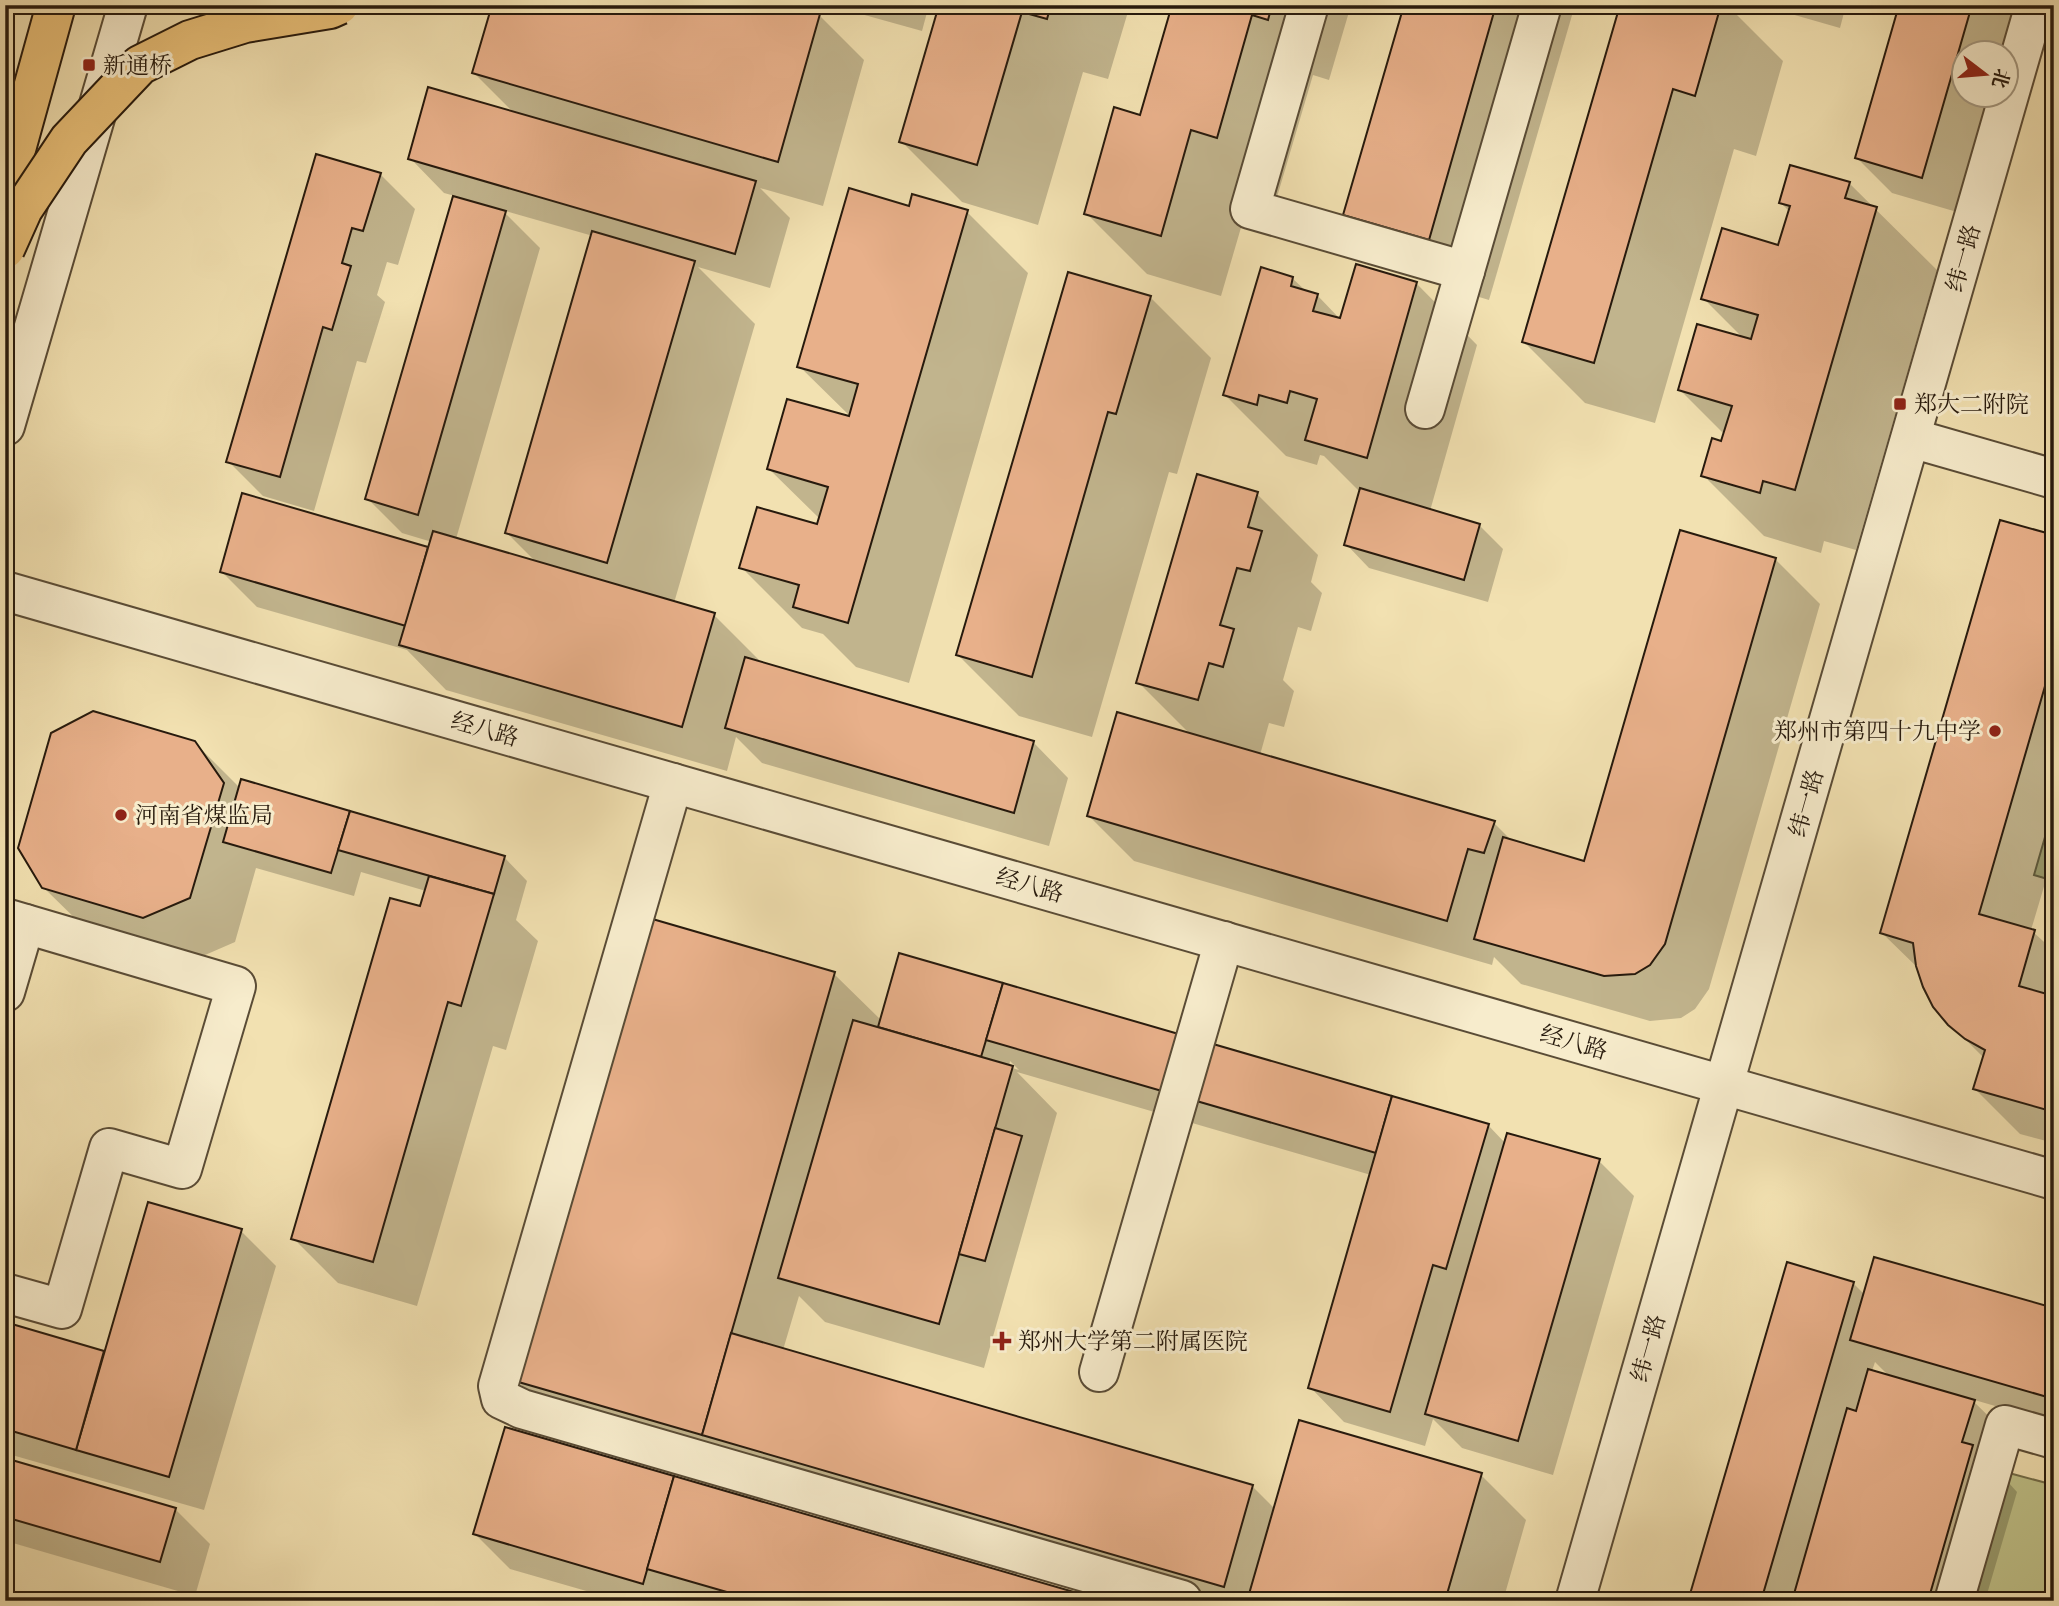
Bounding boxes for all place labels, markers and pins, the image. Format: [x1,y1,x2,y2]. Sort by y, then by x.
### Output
place label: 新通桥 [103,50,172,81]
marker: 新通桥 [81,57,97,73]
place label: 郑大二附院 [1914,389,2029,420]
marker: 郑大二附院 [1892,396,1908,412]
place label: 郑州市第四十九中学 [1774,716,1981,747]
marker: 郑州市第四十九中学 [1987,723,2003,739]
place label: 河南省煤监局 [135,800,273,831]
marker: 河南省煤监局 [113,807,129,823]
place label: 郑州大学第二附属医院 [1018,1326,1248,1357]
marker: 郑州大学第二附属医院 [992,1331,1012,1351]

